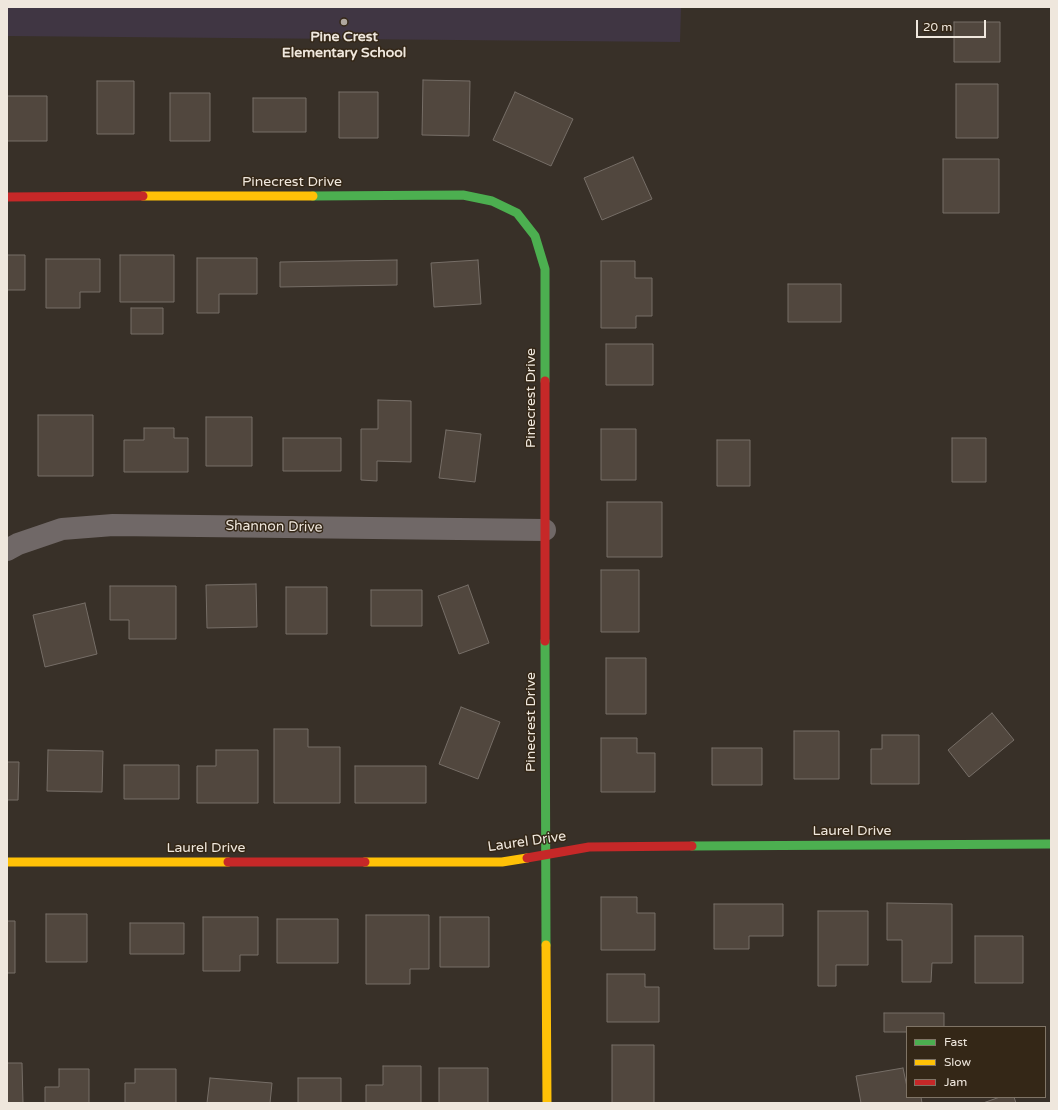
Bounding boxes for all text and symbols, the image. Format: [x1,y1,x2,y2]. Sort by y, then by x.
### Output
scale bar [918,12,988,38]
marker: Pine Crest Elementary School [339,17,349,27]
text: 20 m [923,20,952,34]
place label: Pine Crest Elementary School [282,29,406,62]
street label: Pinecrest Drive [242,174,342,190]
street label: Pinecrest Drive [523,348,539,448]
street label: Shannon Drive [225,518,323,536]
street label: Pinecrest Drive [523,672,539,772]
street label: Laurel Drive [812,823,892,839]
street label: Laurel Drive [487,828,567,856]
street label: Laurel Drive [166,840,246,856]
legend [906,1026,1046,1098]
text: Fast [944,1035,967,1049]
text: Slow [944,1055,971,1069]
text: Jam [944,1075,967,1089]

